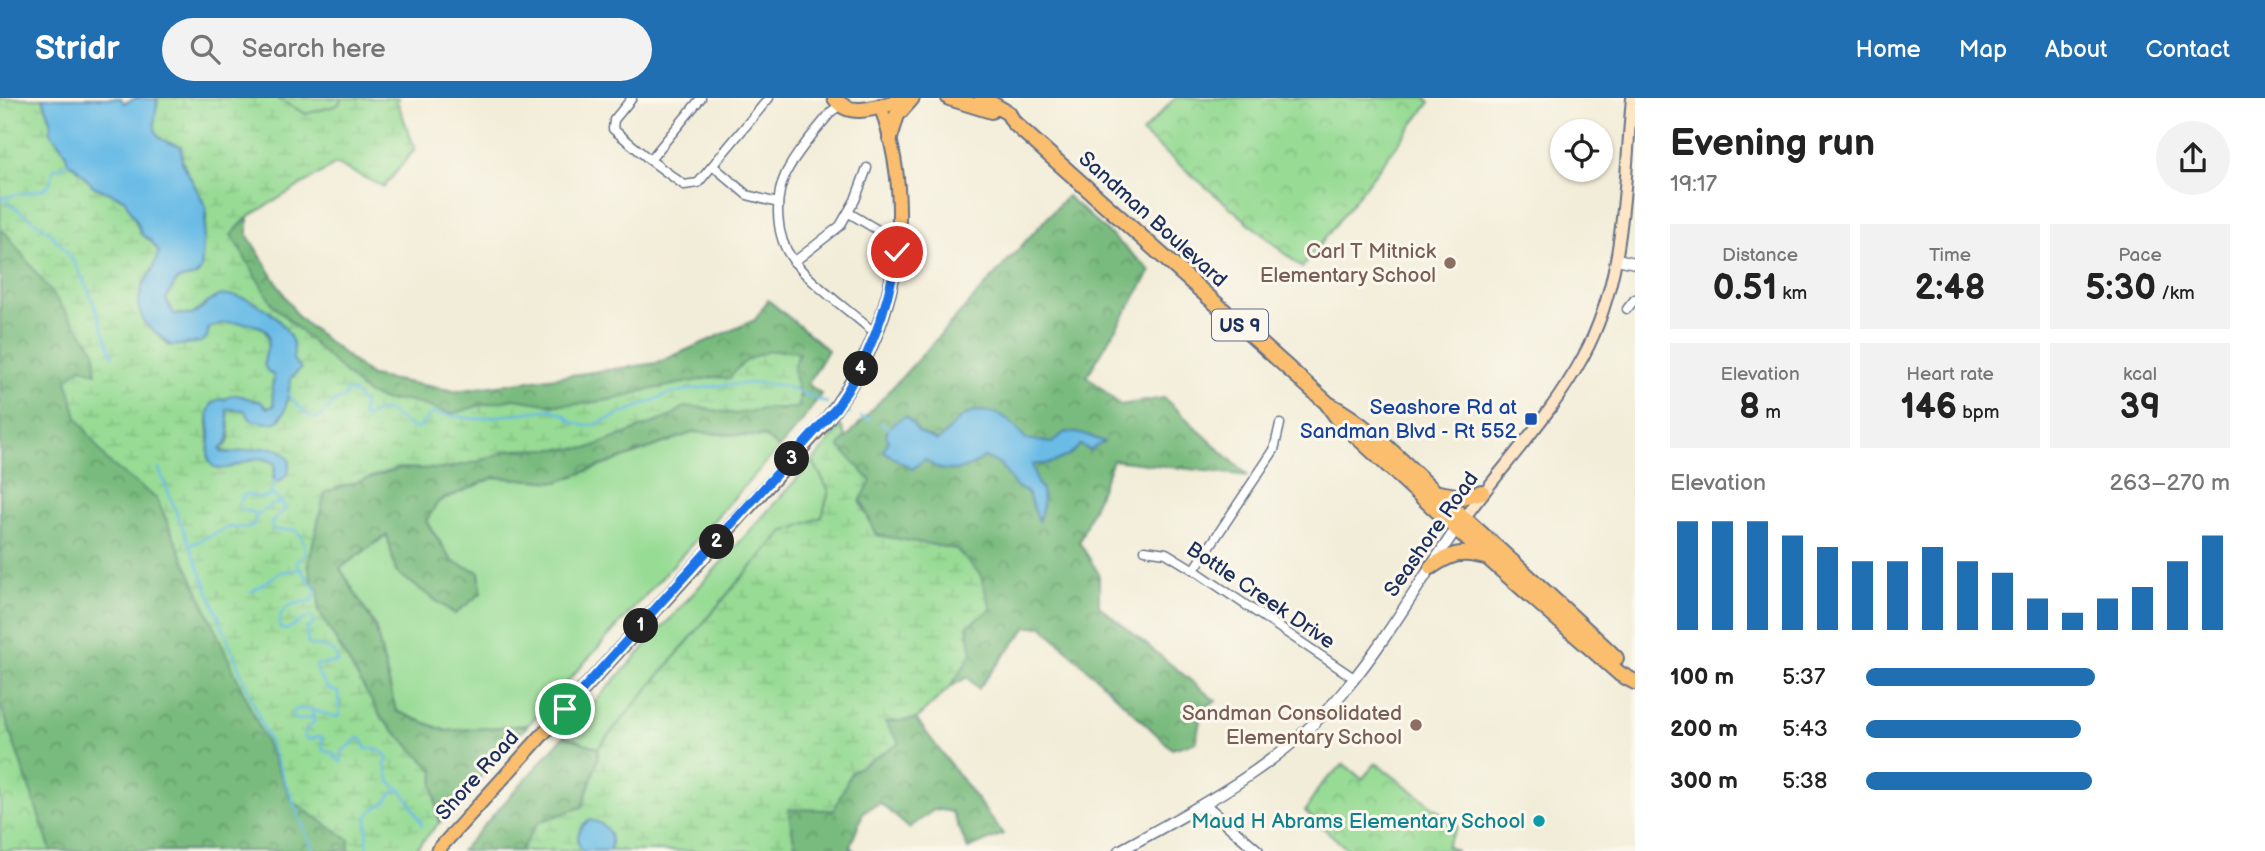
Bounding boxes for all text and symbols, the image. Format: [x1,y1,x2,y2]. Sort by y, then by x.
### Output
search box [162,18,652,81]
text: Stridr [35,29,120,69]
icon: search [186,30,224,68]
text: Search here [242,34,386,65]
text: Home [1856,35,1921,64]
text: Map [1959,35,2007,64]
text: About [2045,35,2107,64]
text: Contact [2145,35,2230,64]
map controls [1550,119,1613,182]
button: locate [1550,119,1613,182]
text: Evening run [1670,121,1875,166]
button: share [2156,121,2230,195]
street label: Sandman Boulevard [1073,146,1232,293]
text: 19:17 [1670,170,1717,198]
pin [867,222,927,282]
icon: check [878,233,916,271]
place label: Carl T Mitnick Elementary School [1260,239,1437,288]
text: Distance [1722,244,1798,267]
text: Time [1929,244,1971,267]
text: Pace [2118,244,2162,267]
marker: Carl T Mitnick Elementary School [1442,255,1458,271]
text: 0.51 [1713,267,1777,310]
text: 2:48 [1914,267,1986,310]
text: 5:30 [2085,267,2156,310]
text: km [1777,282,1807,305]
text: /km [2156,282,2195,305]
road number: US 9 [1212,310,1268,341]
pin: 4 [844,352,878,386]
text: 4 [855,357,866,380]
text: Elevation [1720,363,1800,386]
text: Heart rate [1906,363,1994,386]
text: kcal [2123,363,2157,386]
text: 8 [1739,386,1760,429]
text: 146 [1900,386,1957,429]
text: 39 [2120,386,2160,429]
place label: Seashore Rd at Sandman Blvd - Rt 552 [1300,395,1518,444]
text: m [1760,401,1781,424]
text: bpm [1957,401,2000,424]
marker: Seashore Rd at Sandman Blvd - Rt 552 [1523,411,1539,427]
pin: 3 [774,442,810,476]
text: 3 [786,447,797,470]
street label: Seashore Road [1379,467,1484,602]
text: Elevation [1670,469,1766,497]
text: 263–270 m [2109,469,2230,497]
pin: 2 [700,524,734,560]
text: 2 [711,530,722,553]
street label: Bottle Creek Drive [1182,536,1340,654]
pin: 1 [624,608,658,644]
text: 1 [637,614,645,637]
text: 100 m [1670,663,1734,691]
text: 5:37 [1782,663,1825,691]
pin [535,679,595,739]
icon: arrive [546,690,584,728]
place label: Sandman Consolidated Elementary School [1182,701,1402,750]
text: 200 m [1670,715,1738,743]
text: 5:43 [1782,715,1828,743]
marker: Sandman Consolidated Elementary School [1408,717,1424,733]
street label: Shore Road [431,725,524,825]
text: 300 m [1670,767,1738,795]
text: 5:38 [1782,767,1827,795]
place label: Maud H Abrams Elementary School [1191,809,1525,834]
marker: Maud H Abrams Elementary School [1531,813,1547,829]

